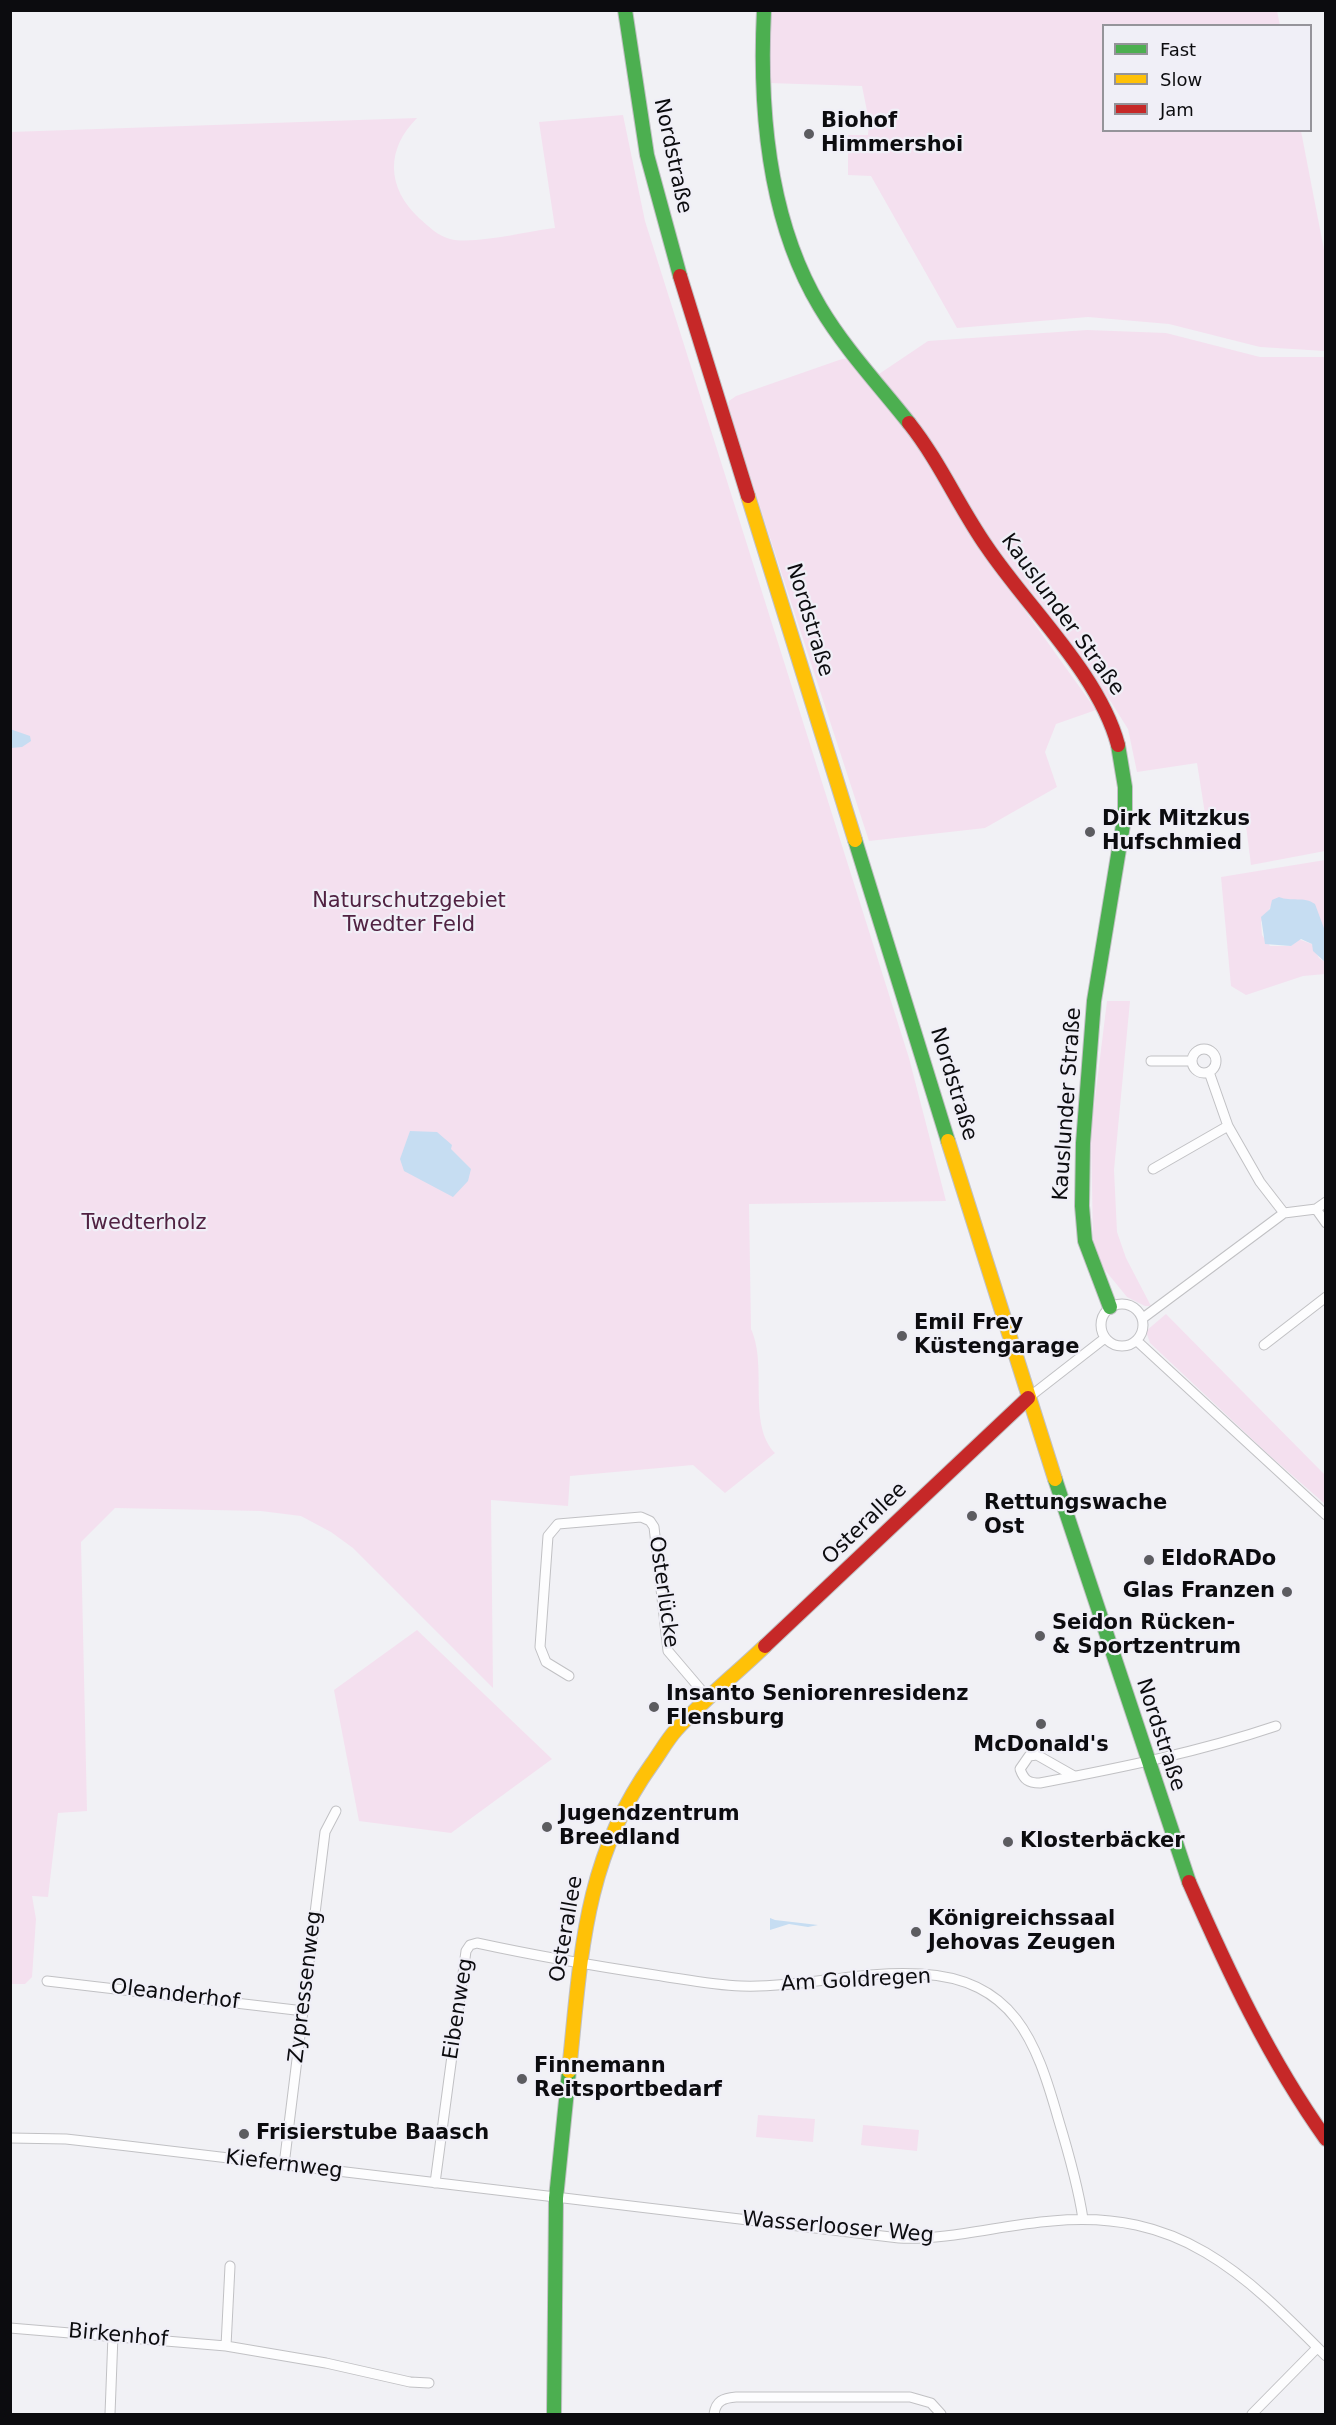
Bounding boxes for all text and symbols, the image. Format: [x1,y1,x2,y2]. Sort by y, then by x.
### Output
legend [1102,24,1312,132]
text: Fast [1160,39,1196,60]
text: Slow [1160,69,1202,90]
street label: Nordstraße [648,96,696,216]
text: Jam [1160,99,1194,120]
place label: Biohof Himmershoi [821,109,963,159]
marker: Biohof Himmershoi [802,127,816,141]
street label: Kauslunder Straße [995,529,1129,701]
street label: Nordstraße [780,560,838,680]
place label: Dirk Mitzkus Hufschmied [1102,807,1250,857]
marker: Dirk Mitzkus Hufschmied [1083,825,1097,839]
park label: Naturschutzgebiet Twedter Feld [312,889,506,939]
street label: Kauslunder Straße [1049,1006,1087,1202]
street label: Nordstraße [924,1024,982,1144]
park label: Twedterholz [81,1211,207,1237]
place label: Emil Frey Küstengarage [914,1311,1080,1361]
marker: Emil Frey Küstengarage [895,1329,909,1343]
street label: Osterallee [818,1478,912,1570]
place label: Rettungswache Ost [984,1491,1167,1541]
marker: Rettungswache Ost [965,1509,979,1523]
street label: Osterlücke [643,1535,683,1649]
place label: EldoRADo [1161,1547,1276,1573]
marker: EldoRADo [1142,1553,1156,1567]
place label: Glas Franzen [1123,1579,1275,1605]
marker: Glas Franzen [1280,1585,1294,1599]
place label: Seidon Rücken- & Sportzentrum [1052,1611,1241,1661]
marker: Seidon Rücken- & Sportzentrum [1033,1629,1047,1643]
street label: Nordstraße [1130,1675,1190,1795]
place label: Insanto Seniorenresidenz Flensburg [666,1682,968,1732]
marker: Insanto Seniorenresidenz Flensburg [647,1700,661,1714]
marker: McDonald's [1034,1717,1048,1731]
place label: McDonald's [973,1733,1109,1759]
place label: Jugendzentrum Breedland [559,1802,740,1852]
marker: Jugendzentrum Breedland [540,1820,554,1834]
place label: Klosterbäcker [1020,1829,1185,1855]
marker: Klosterbäcker [1001,1835,1015,1849]
street label: Osterallee [545,1874,589,1984]
place label: Königreichssaal Jehovas Zeugen [928,1907,1116,1957]
street label: Zypressenweg [284,1910,328,2064]
marker: Königreichssaal Jehovas Zeugen [909,1925,923,1939]
street label: Eibenweg [439,1957,479,2061]
street label: Am Goldregen [780,1964,932,1998]
street label: Oleanderhof [109,1975,241,2015]
place label: Finnemann Reitsportbedarf [534,2054,722,2104]
marker: Finnemann Reitsportbedarf [515,2072,529,2086]
place label: Frisierstube Baasch [256,2121,489,2147]
marker: Frisierstube Baasch [237,2127,251,2141]
street label: Kiefernweg [224,2145,344,2185]
street label: Wasserlooser Weg [741,2207,935,2249]
street label: Birkenhof [67,2319,169,2353]

